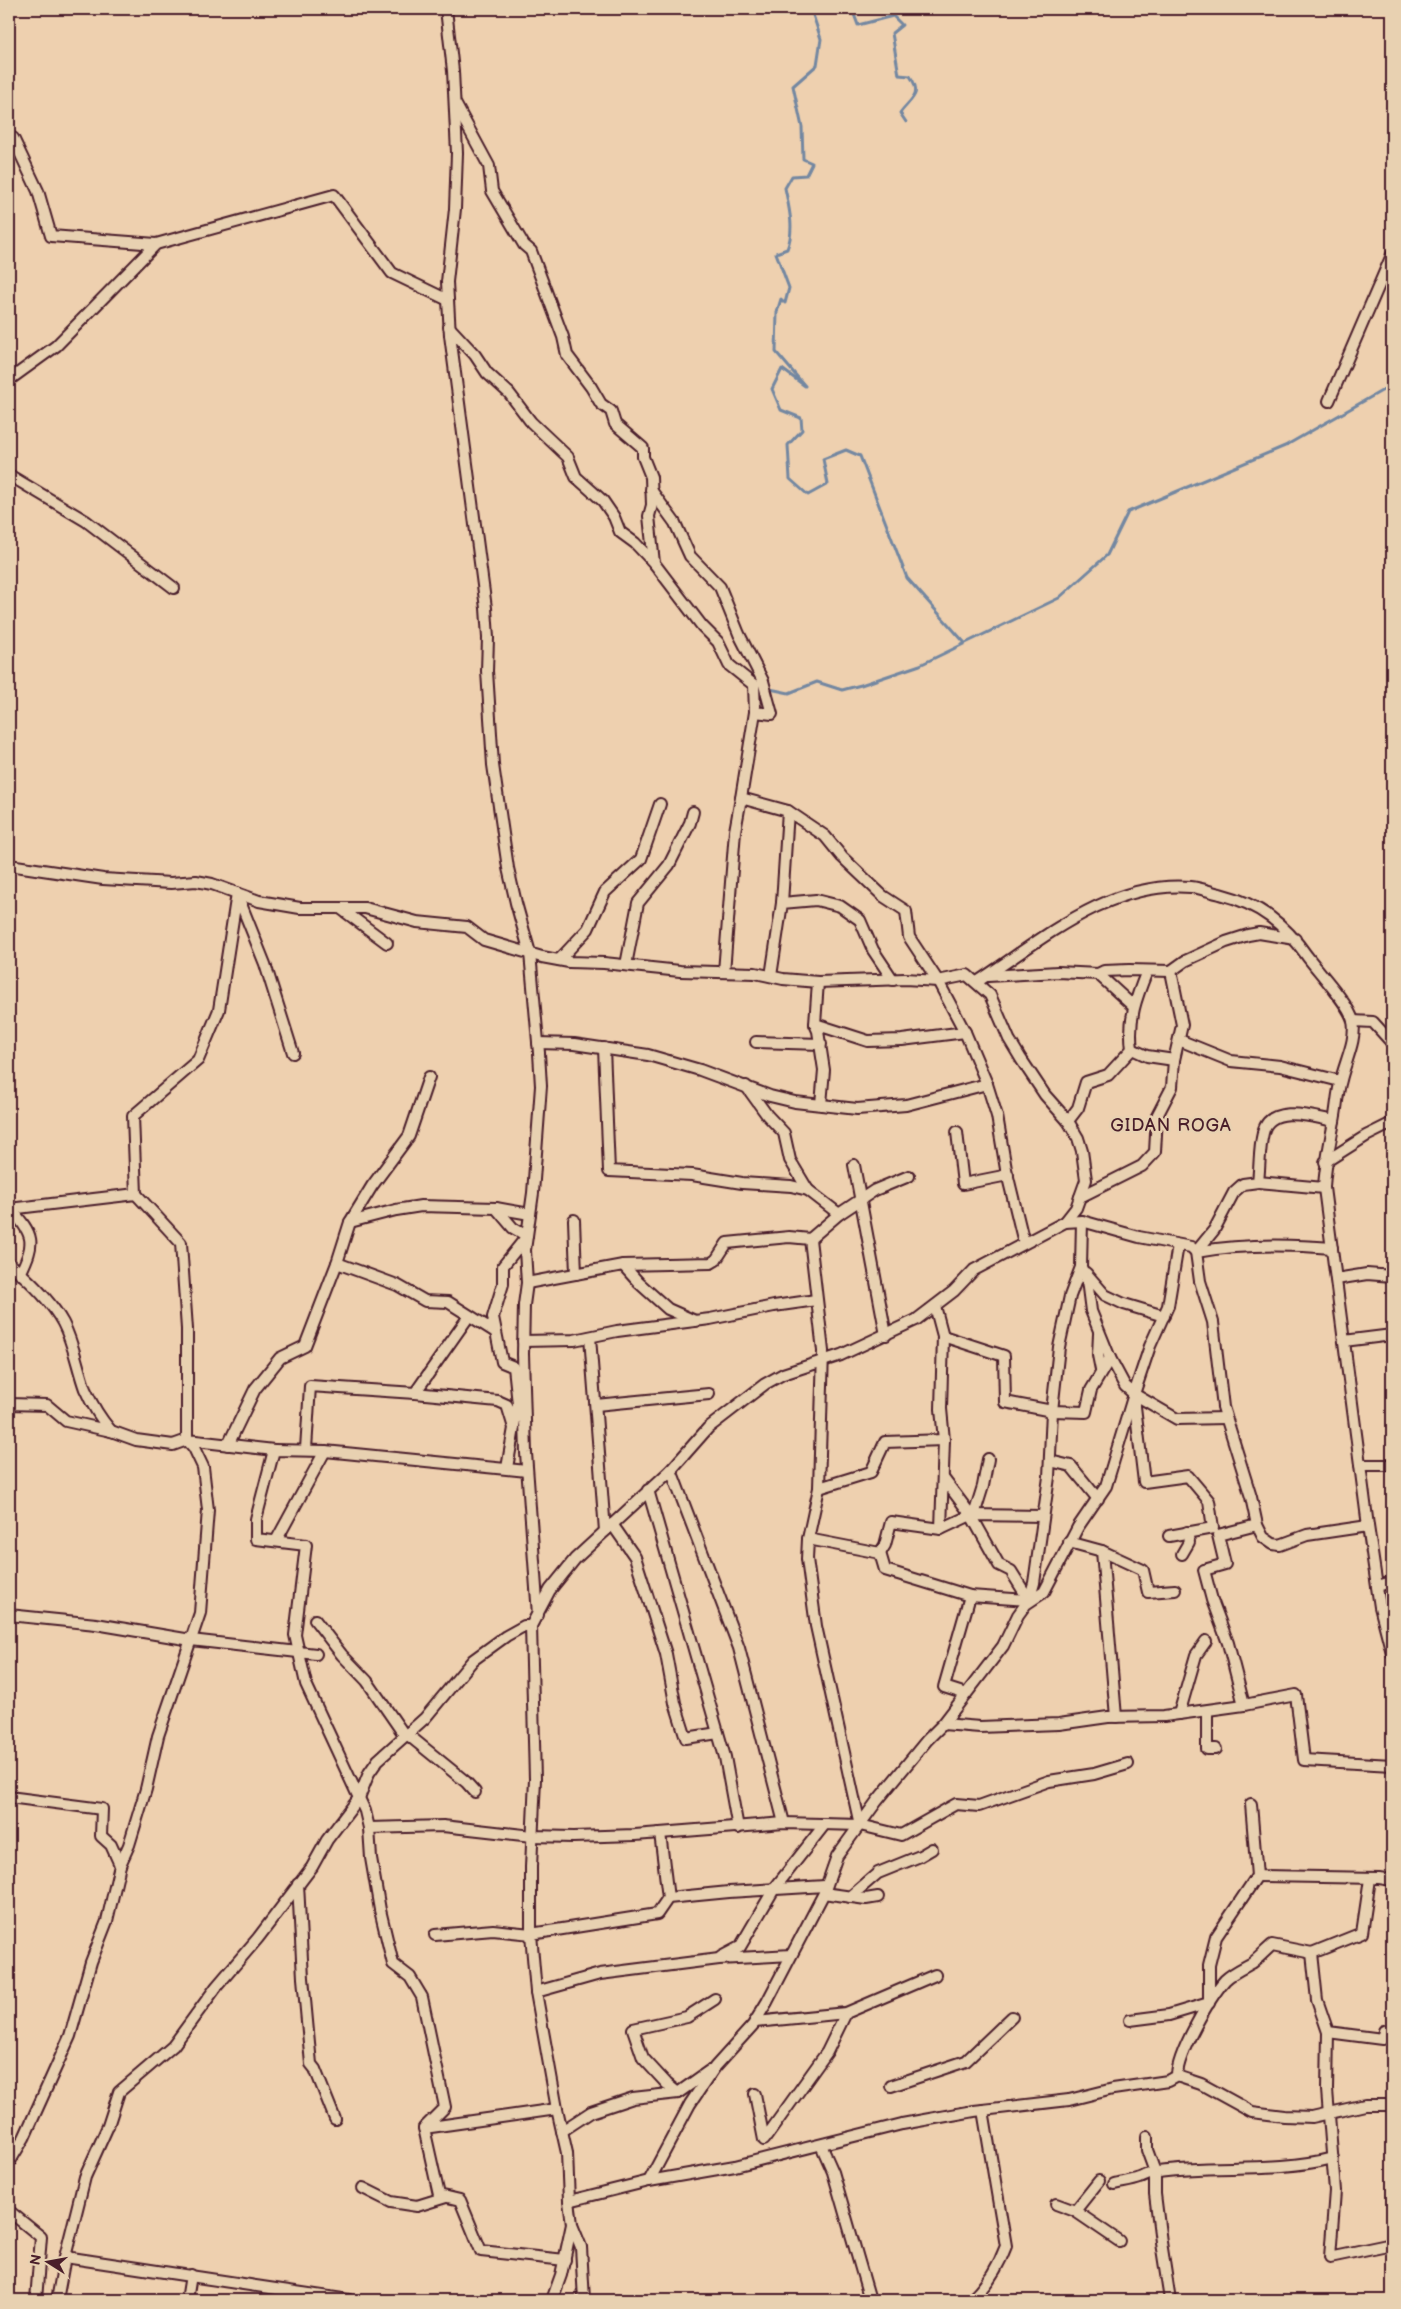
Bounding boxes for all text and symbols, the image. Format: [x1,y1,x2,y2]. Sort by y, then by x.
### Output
district label: GIDAN ROGA [1110,1115,1232,1136]
north arrow [22,2236,72,2286]
text: N [26,2253,45,2266]

